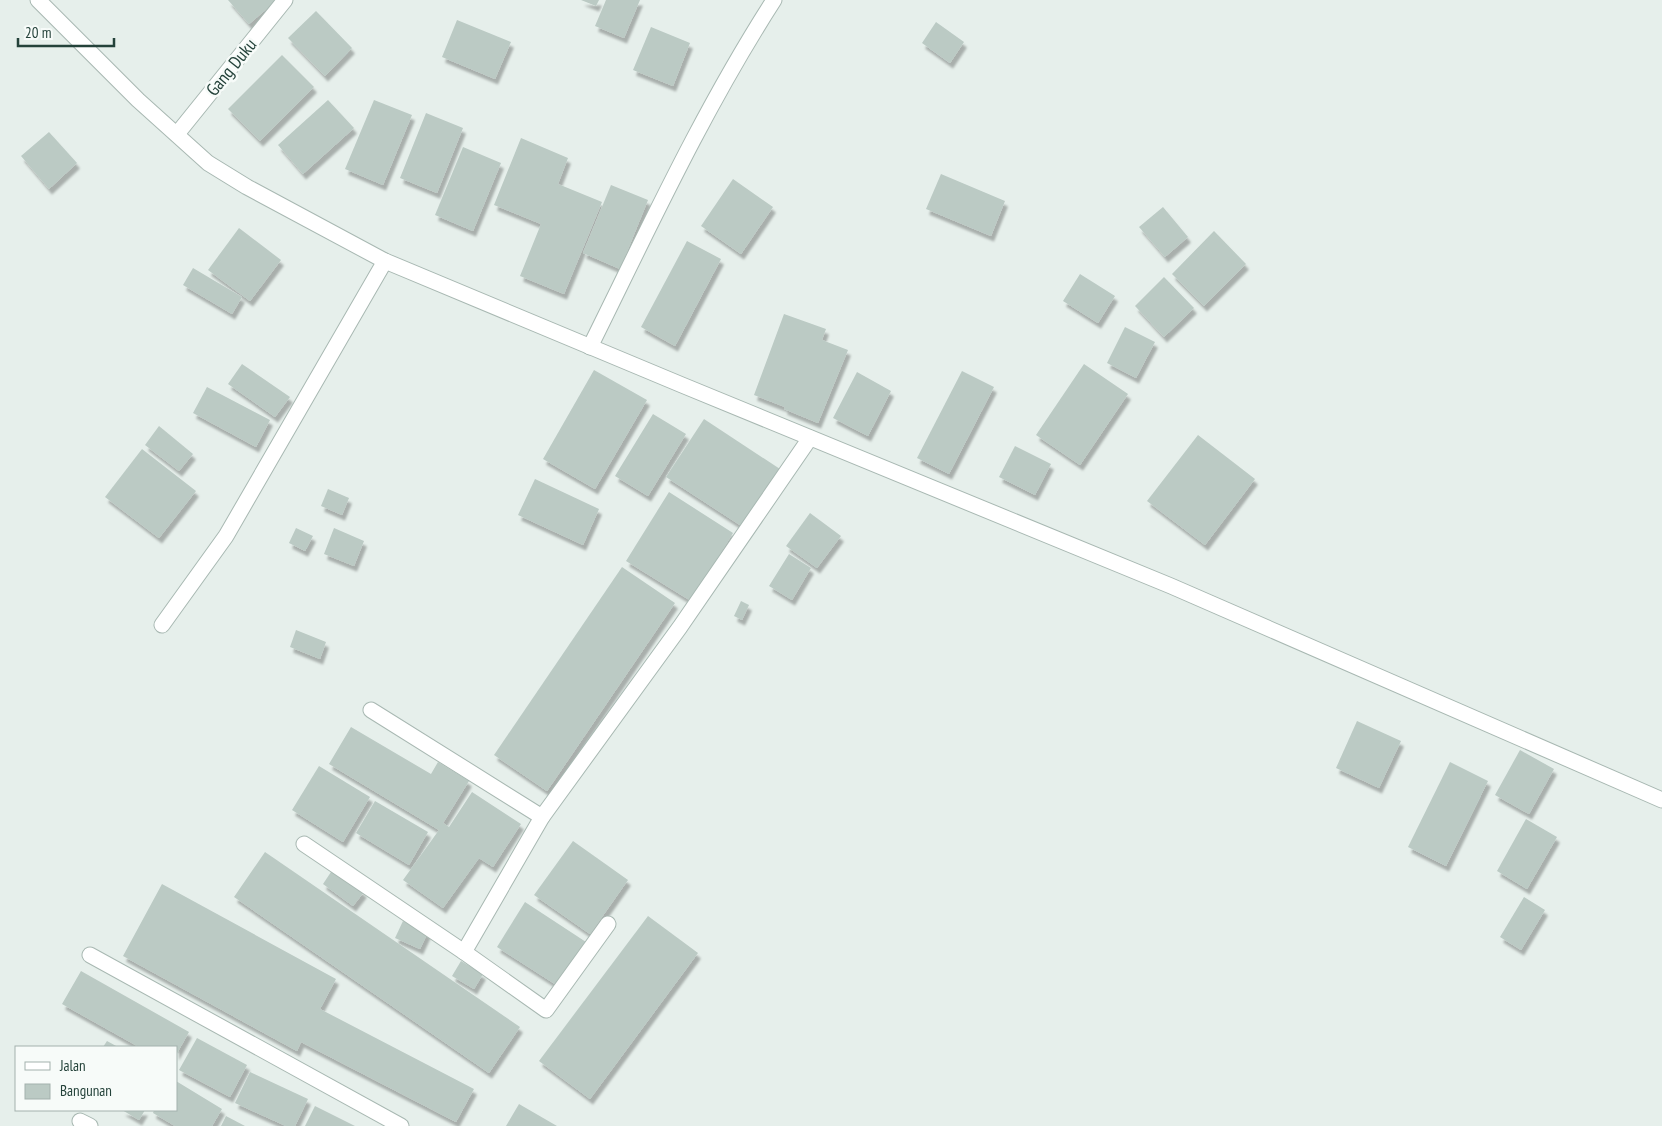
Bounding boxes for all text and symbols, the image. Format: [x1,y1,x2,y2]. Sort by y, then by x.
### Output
scale bar [18,15,114,47]
text: 20 m [25,23,51,42]
street label: Gang Duku [201,33,261,101]
legend [15,1046,178,1111]
text: Jalan [59,1056,86,1075]
text: Bangunan [60,1081,112,1100]

